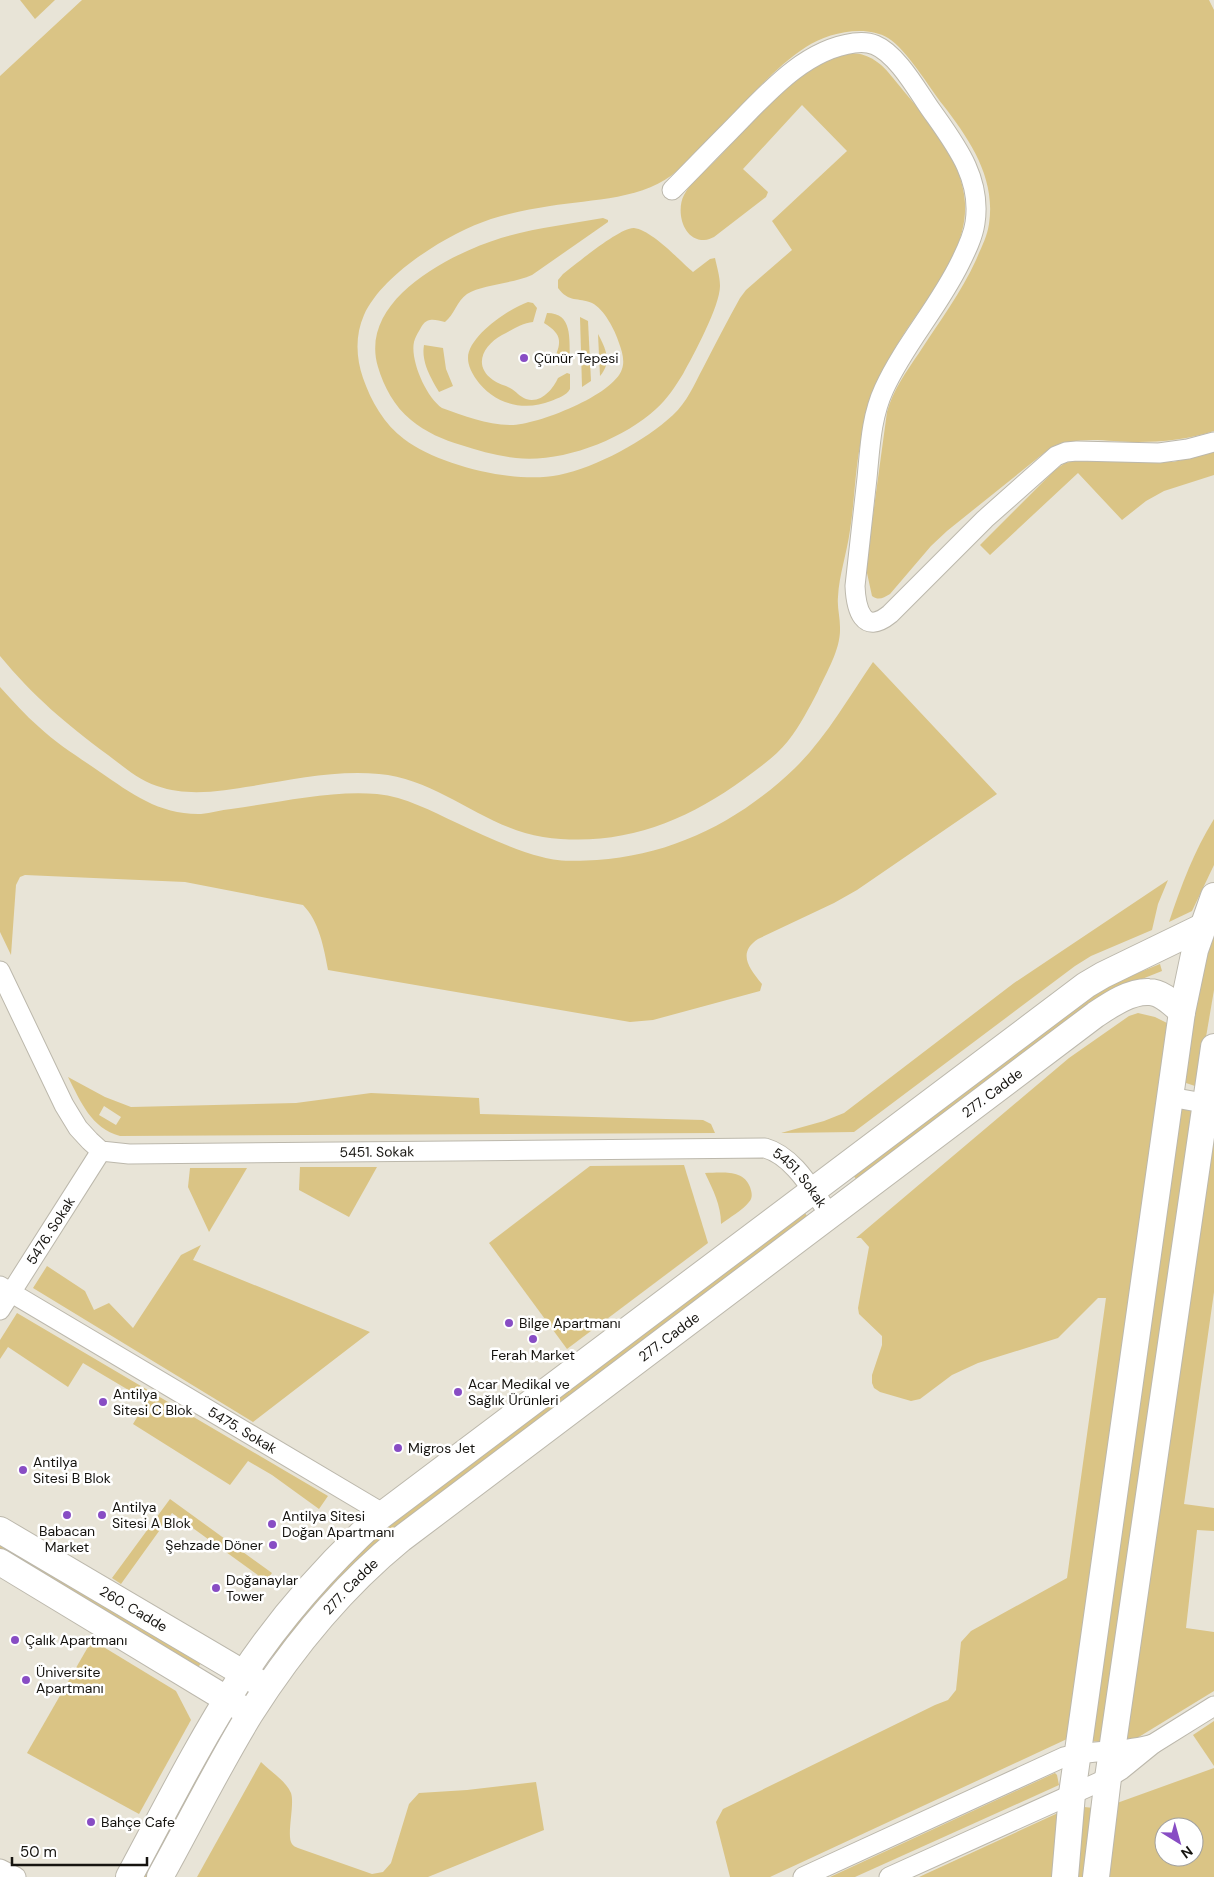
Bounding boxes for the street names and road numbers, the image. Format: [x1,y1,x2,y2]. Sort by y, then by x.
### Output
street label: 277. Cadde [958,1064,1026,1121]
street label: 5451. Sokak [339,1142,414,1161]
street label: 5451. Sokak [769,1144,831,1211]
street label: 5476. Sokak [22,1193,79,1268]
street label: 277. Cadde [635,1308,703,1366]
street label: 5475. Sokak [205,1402,280,1457]
street label: 277. Cadde [319,1554,382,1618]
street label: 260. Cadde [96,1582,171,1636]

